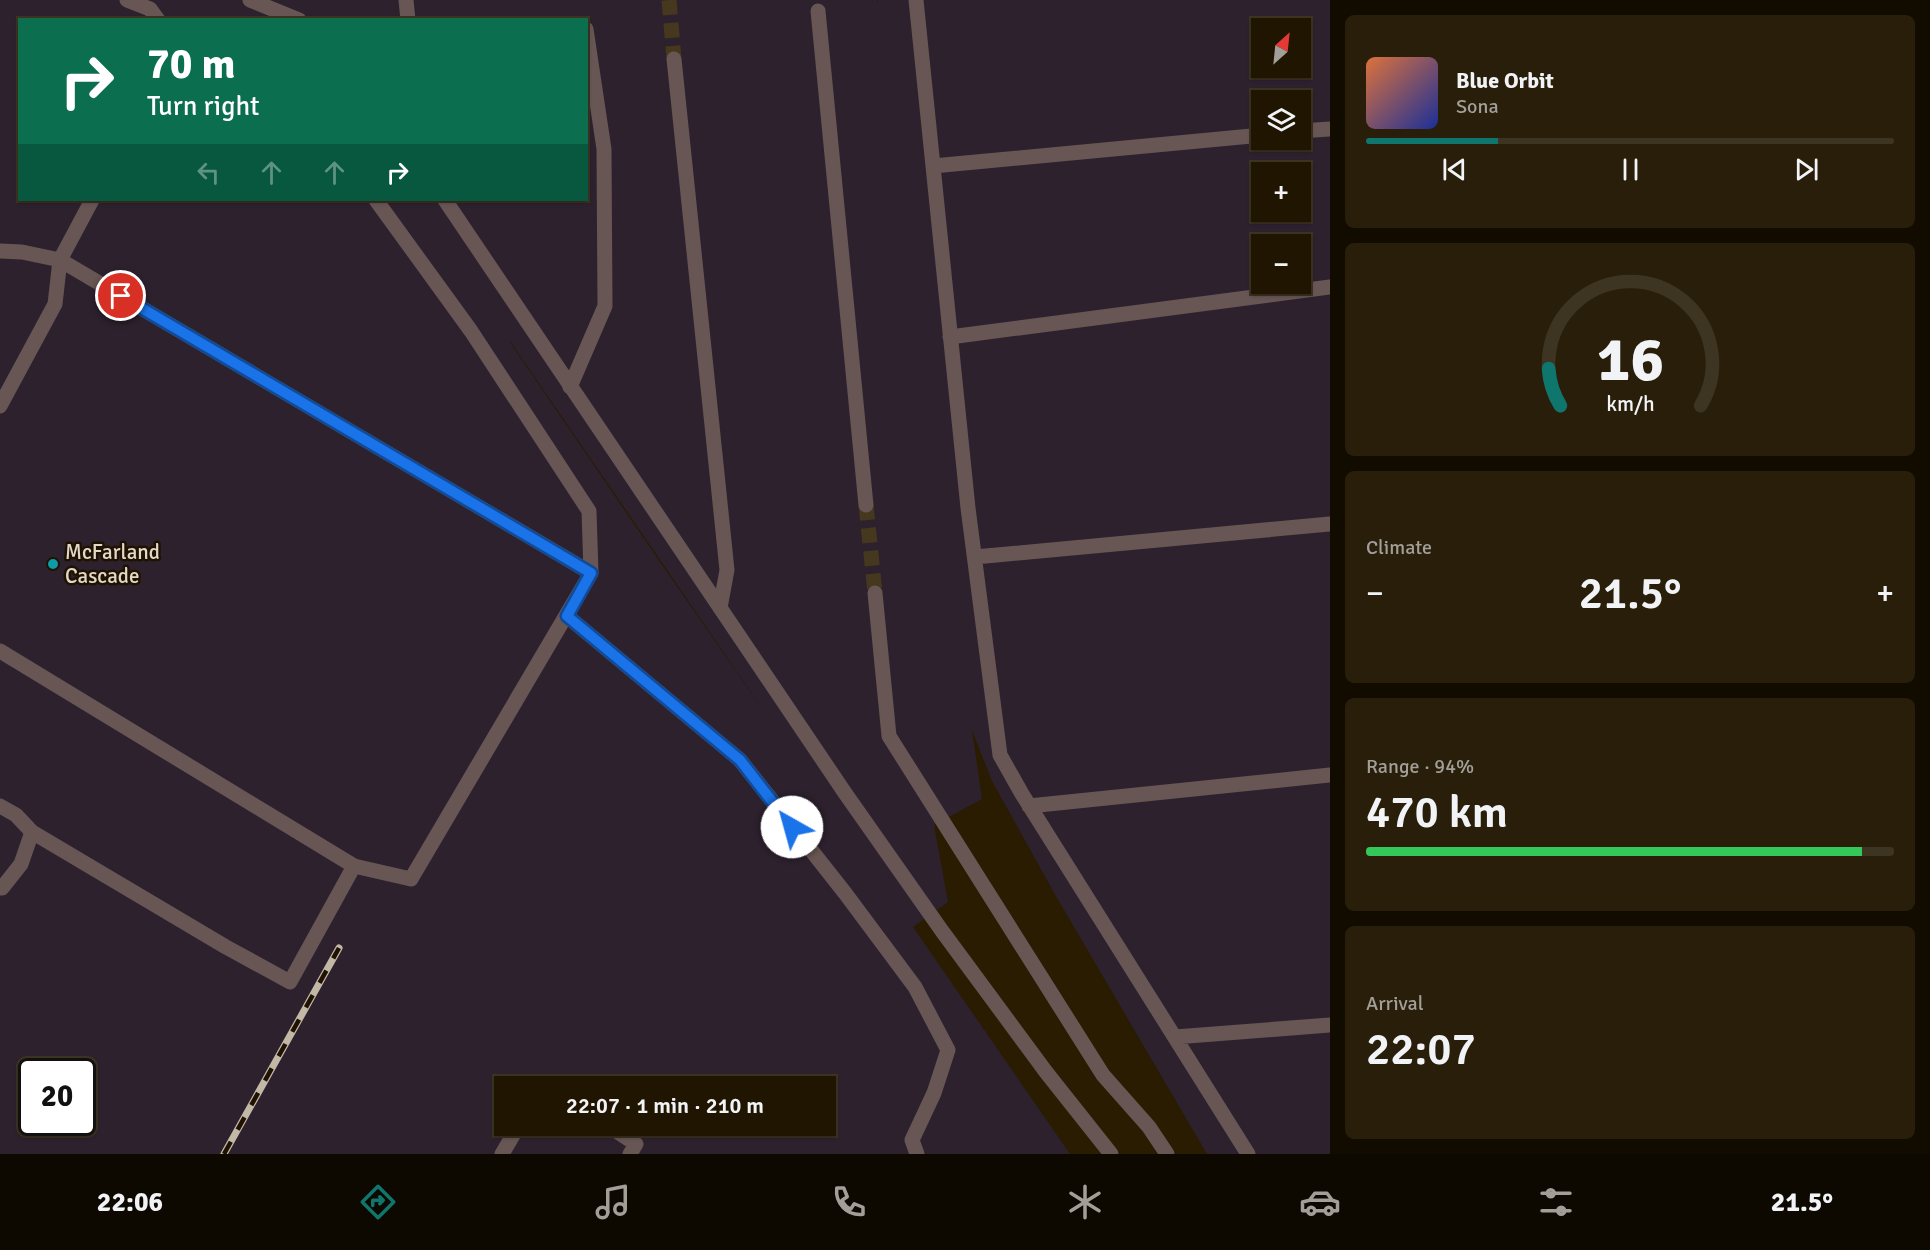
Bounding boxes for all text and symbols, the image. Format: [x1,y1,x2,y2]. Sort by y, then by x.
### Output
north arrow [1251,18,1311,78]
map controls [1251,18,1311,294]
text: 70 m [147,39,236,90]
icon: right [48,42,126,120]
text: Blue Orbit [1456,67,1554,94]
text: Turn right [147,90,260,123]
button: layers [1251,90,1311,150]
text: Sona [1456,94,1499,119]
icon: previous [1438,153,1471,186]
icon: pause [1614,153,1647,186]
icon: next [1790,153,1823,186]
icon: left [192,156,225,189]
icon: ahead [255,156,288,189]
icon: ahead [318,156,351,189]
icon: right [381,156,414,189]
button: + [1251,162,1311,222]
button: − [1251,234,1311,294]
pin [95,270,146,321]
icon: arrive [104,279,137,312]
text: 16 [1596,321,1664,398]
text: km/h [1606,392,1654,418]
text: Climate [1366,535,1432,560]
place label: McFarland Cascade [65,539,160,589]
marker: McFarland Cascade [46,557,60,571]
text: 21.5° [1579,566,1681,621]
text: − [1366,573,1384,614]
text: + [1876,573,1894,614]
text: Range · 94% [1366,754,1474,779]
text: 470 km [1366,785,1508,840]
position arrow [760,795,824,859]
text: Arrival [1366,991,1424,1016]
text: 22:07 [1366,1022,1476,1077]
speed limit sign: 20 [18,1058,96,1136]
text: 22:07 · 1 min · 210 m [566,1092,764,1119]
icon: directions [357,1181,399,1223]
icon: music [592,1181,634,1223]
icon: phone [828,1181,870,1223]
icon: climate [1064,1181,1106,1223]
icon: car [1299,1181,1341,1223]
icon: filters [1535,1181,1577,1223]
text: 22:06 [97,1186,163,1219]
text: 21.5° [1771,1186,1833,1219]

